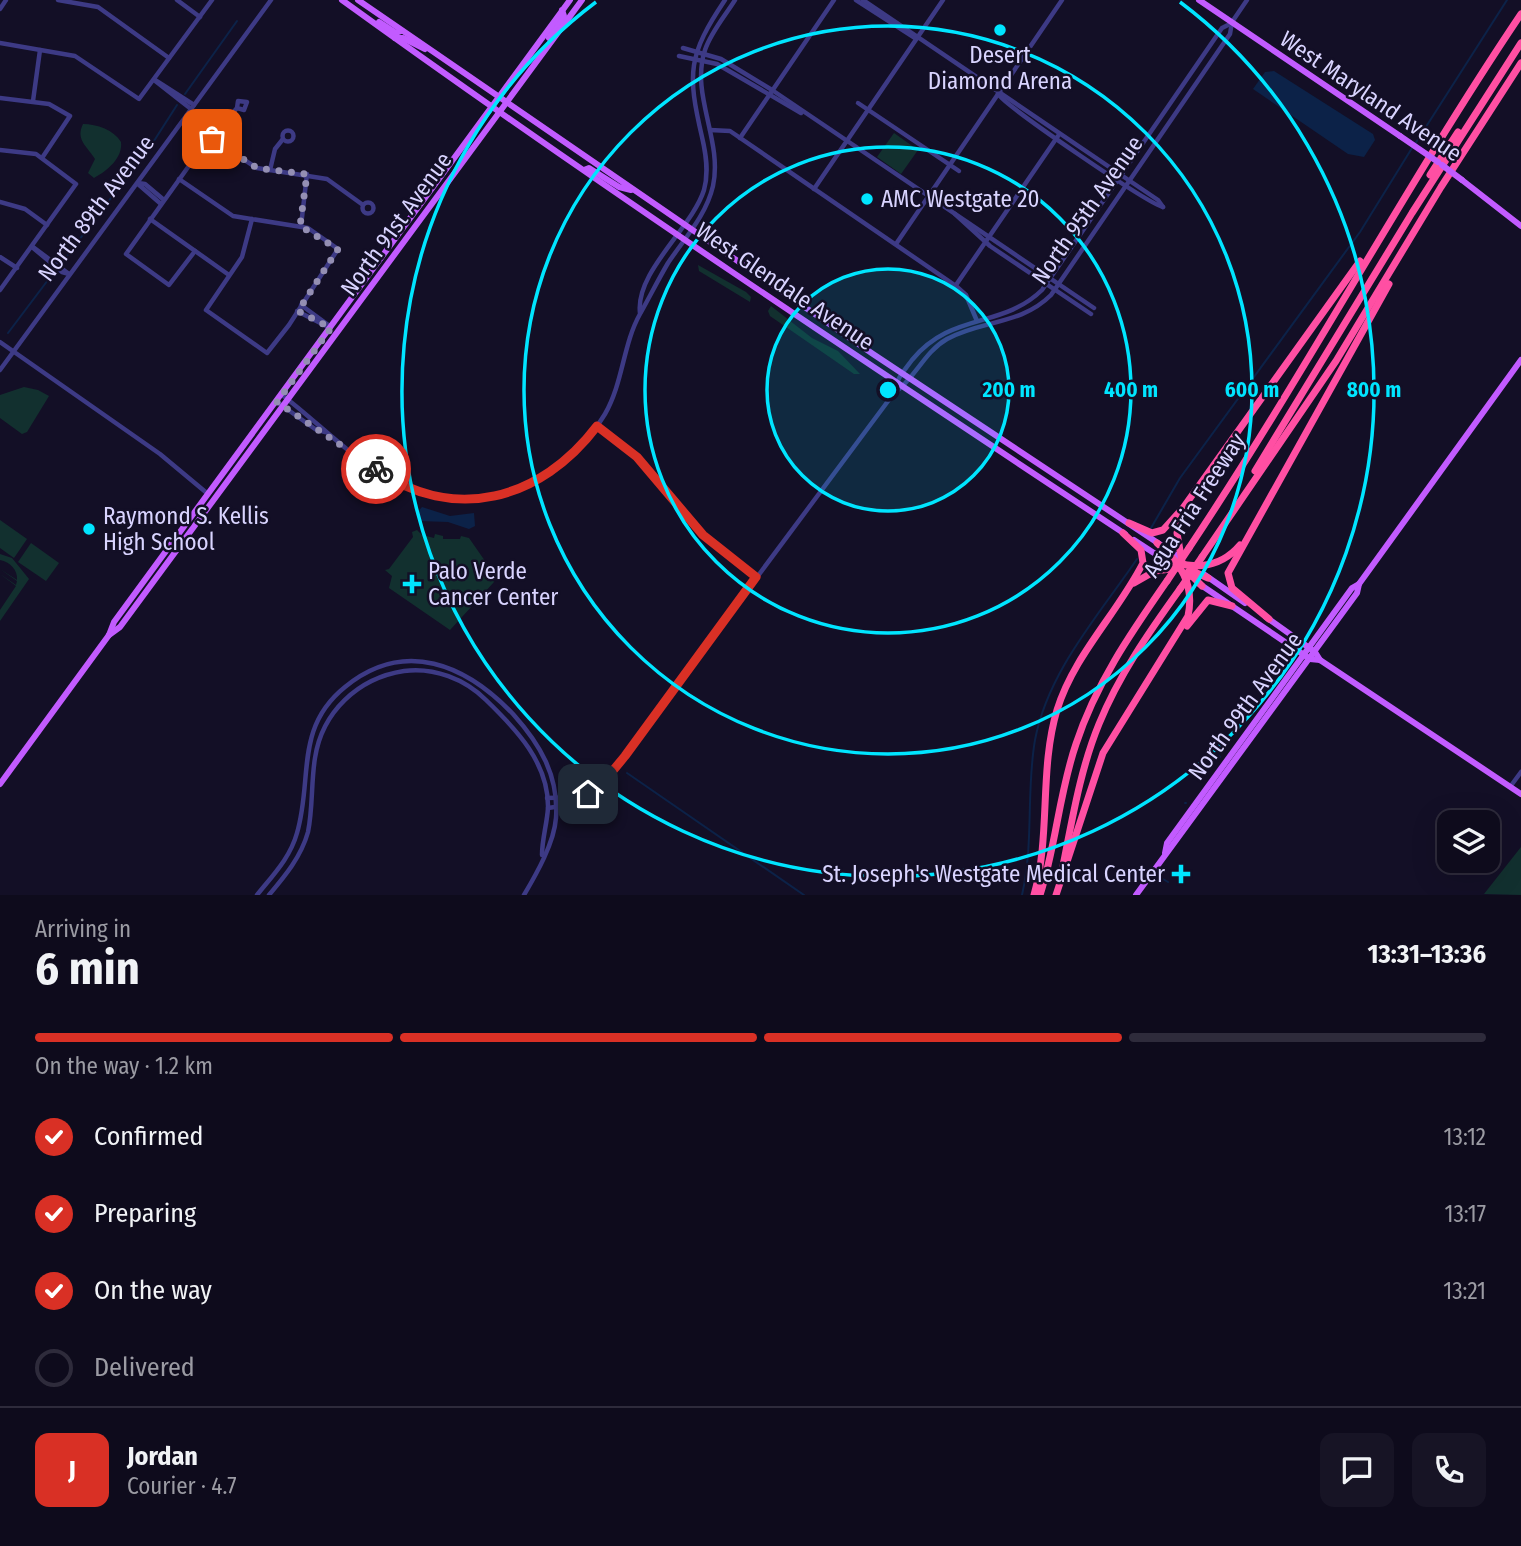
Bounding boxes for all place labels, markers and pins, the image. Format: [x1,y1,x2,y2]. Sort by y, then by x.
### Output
marker: Desert Diamond Arena [992,22,1008,38]
place label: Desert Diamond Arena [928,41,1072,95]
pin [182,109,242,169]
place label: AMC Westgate 20 [881,185,1039,213]
marker: AMC Westgate 20 [859,191,875,207]
centre of rings [876,378,900,402]
place label: Raymond S. Kellis High School [103,502,269,556]
marker: Raymond S. Kellis High School [81,521,97,537]
place label: Palo Verde Cancer Center [428,557,558,611]
marker: Palo Verde Cancer Center [402,574,422,594]
pin [558,764,618,824]
place label: St. Joseph's Westgate Medical Center [822,860,1165,888]
marker: St. Joseph's Westgate Medical Center [1171,864,1191,884]

